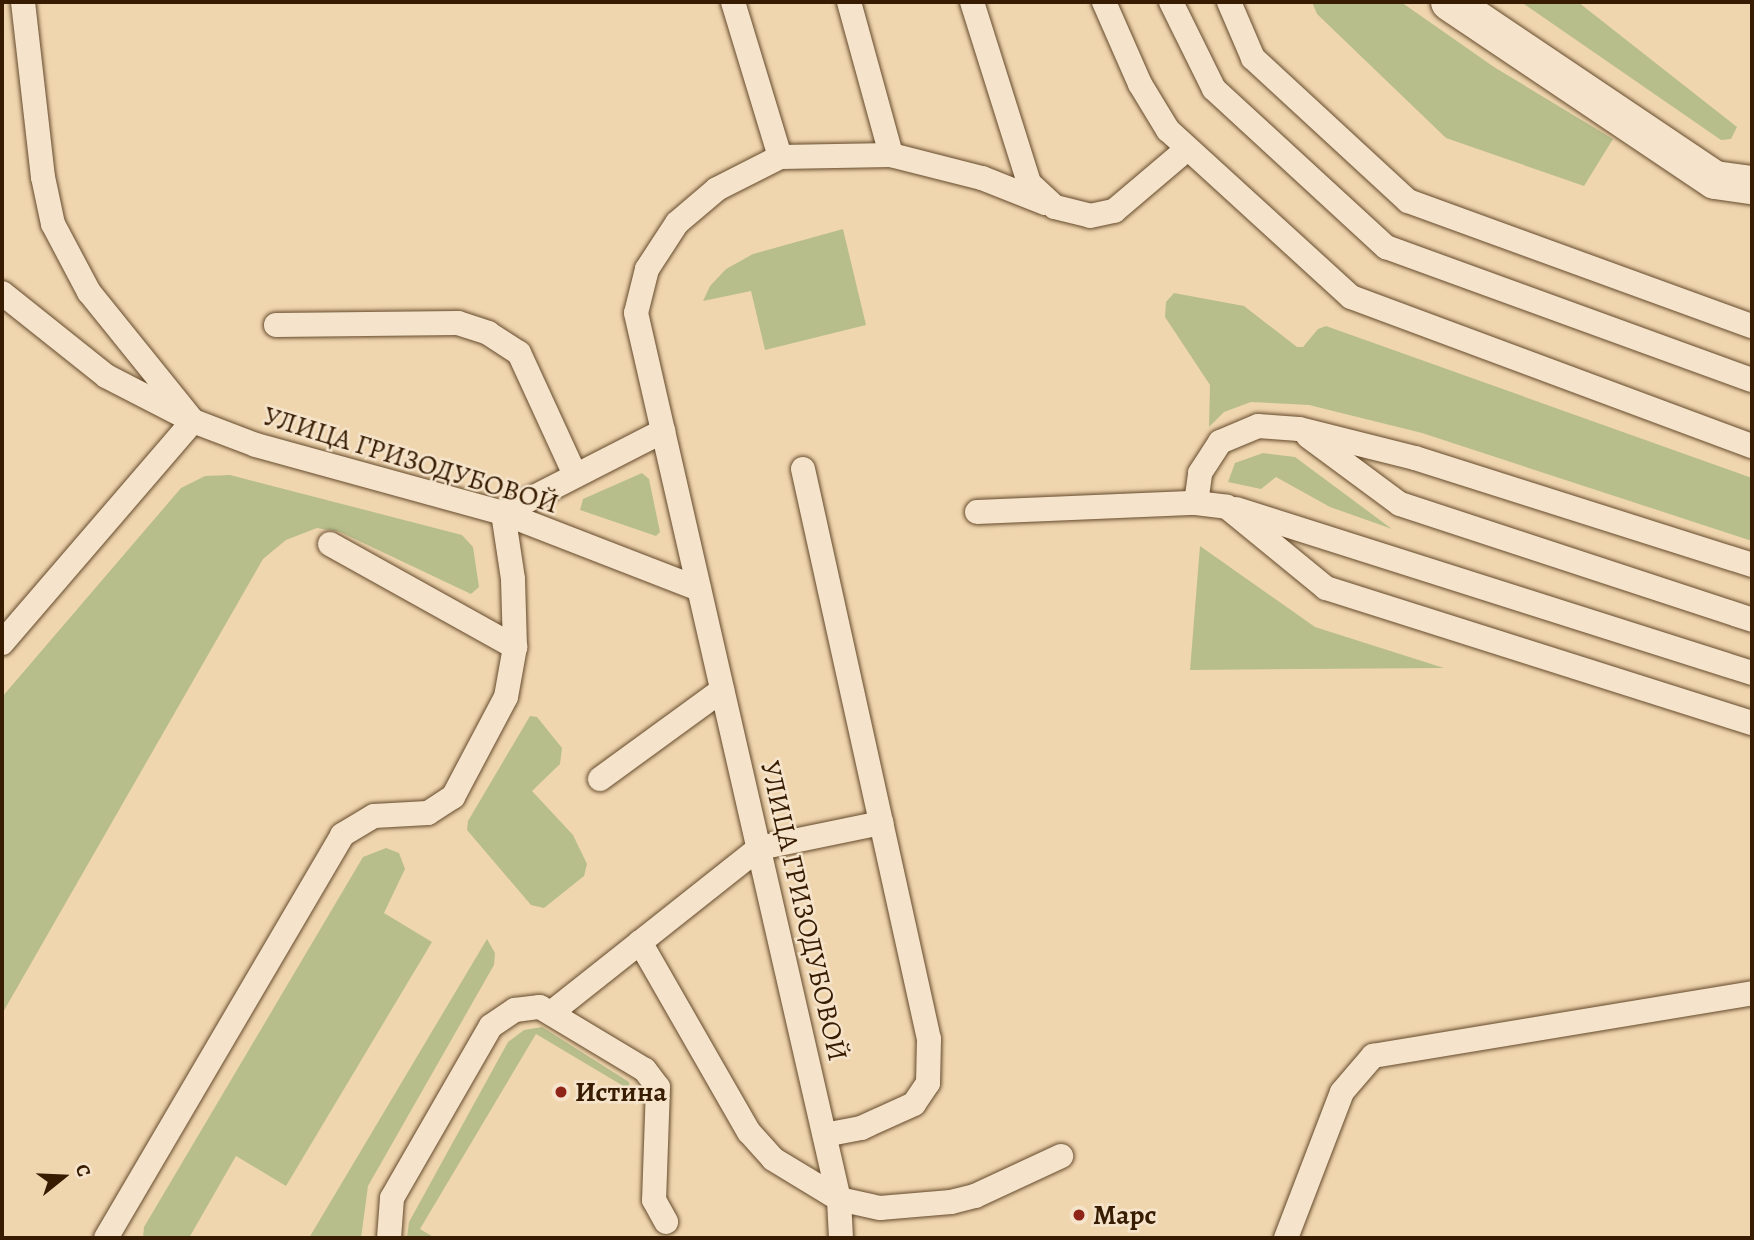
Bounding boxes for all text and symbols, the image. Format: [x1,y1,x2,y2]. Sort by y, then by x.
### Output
street label: УЛИЦА ГРИЗОДУБОВОЙ [259,399,563,521]
street label: УЛИЦА ГРИЗОДУБОВОЙ [753,758,855,1064]
place label: Истина [575,1075,667,1109]
marker: Истина [553,1084,569,1100]
north arrow [28,1142,98,1212]
text: С [69,1161,97,1180]
place label: Марс [1093,1198,1157,1232]
marker: Марс [1071,1207,1087,1223]

